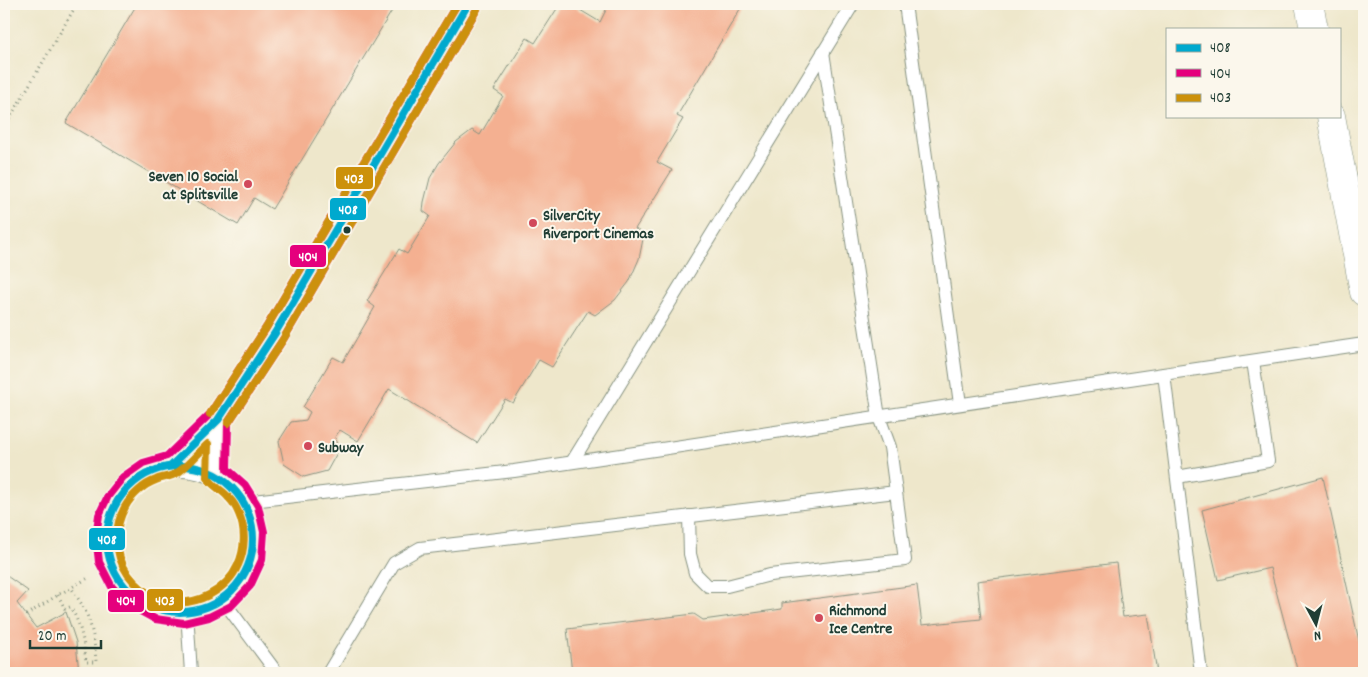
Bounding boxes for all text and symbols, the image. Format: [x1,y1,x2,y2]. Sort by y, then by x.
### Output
legend [1166,28,1340,118]
text: 408 [1210,38,1230,60]
text: 404 [1210,64,1231,86]
text: 403 [1210,88,1231,110]
place label: Seven 10 Social at Splitsville [148,166,238,207]
line badge: 403 [335,166,374,190]
text: 403 [344,170,364,190]
marker: Seven 10 Social at Splitsville [242,178,254,190]
line badge: 408 [329,197,367,221]
text: 408 [338,201,358,221]
place label: SilverCity Riverport Cinemas [543,205,654,246]
marker: SilverCity Riverport Cinemas [527,217,539,229]
unlabelled marker [342,225,352,235]
line badge: 404 [289,244,327,268]
text: 404 [298,248,318,268]
place label: Subway [318,437,365,460]
marker: Subway [302,440,314,452]
line badge: 408 [88,527,126,551]
text: 408 [97,531,117,551]
line badge: 403 [146,588,184,612]
line badge: 404 [107,589,145,613]
text: 404 [116,592,136,612]
text: 403 [155,592,175,612]
place label: Richmond Ice Centre [829,600,892,641]
north arrow [1290,600,1340,650]
marker: Richmond Ice Centre [813,612,825,624]
scale bar [30,617,101,649]
text: N [1313,625,1322,645]
text: 20 m [38,626,66,648]

